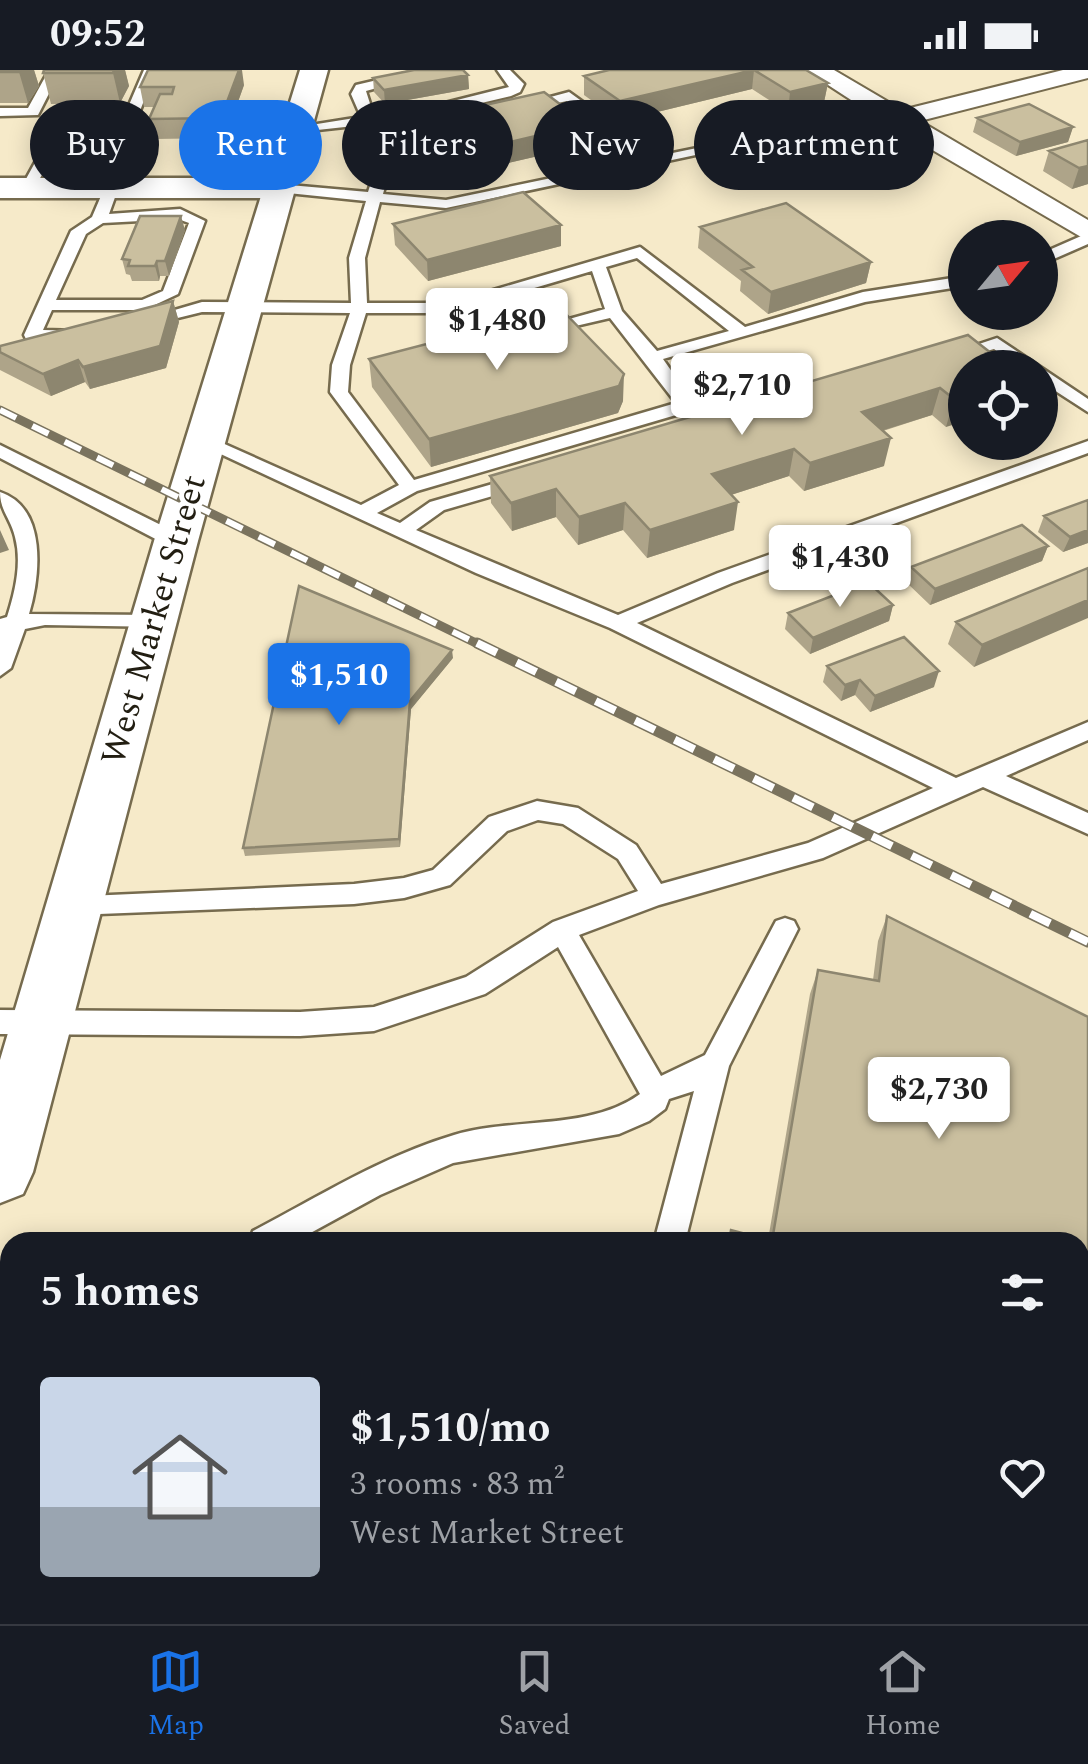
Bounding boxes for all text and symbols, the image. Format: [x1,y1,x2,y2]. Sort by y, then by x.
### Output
text: 09:52 [50,6,145,64]
chip: Buy [30,100,159,190]
chip: Rent [179,100,322,190]
chip: Filters [342,100,513,190]
chip: New [533,100,674,190]
chip: Apartment [694,100,934,190]
north arrow [948,220,1058,330]
map controls [948,220,1058,460]
pin: $1,480 [416,288,578,373]
text: $1,480 [448,296,546,345]
button: locate [948,350,1058,460]
pin: $2,710 [661,353,823,438]
text: $2,710 [693,361,791,410]
street label: West Market Street [87,469,221,771]
pin: $1,430 [759,525,921,610]
text: $1,430 [791,533,889,582]
pin: $1,510 [258,643,420,728]
text: $1,510 [290,651,388,700]
pin: $2,730 [858,1057,1020,1142]
text: $2,730 [890,1065,988,1114]
text: 5 homes [40,1261,200,1324]
icon: filters [995,1265,1050,1320]
text: $1,510/mo [350,1397,550,1460]
icon: home [120,1417,240,1537]
icon: heart [995,1450,1050,1505]
text: 3 rooms · 83 m² [350,1460,564,1509]
text: West Market Street [350,1509,624,1558]
tab: Map [147,1644,204,1747]
tab: Saved [499,1644,570,1747]
tab: Home [865,1644,941,1747]

